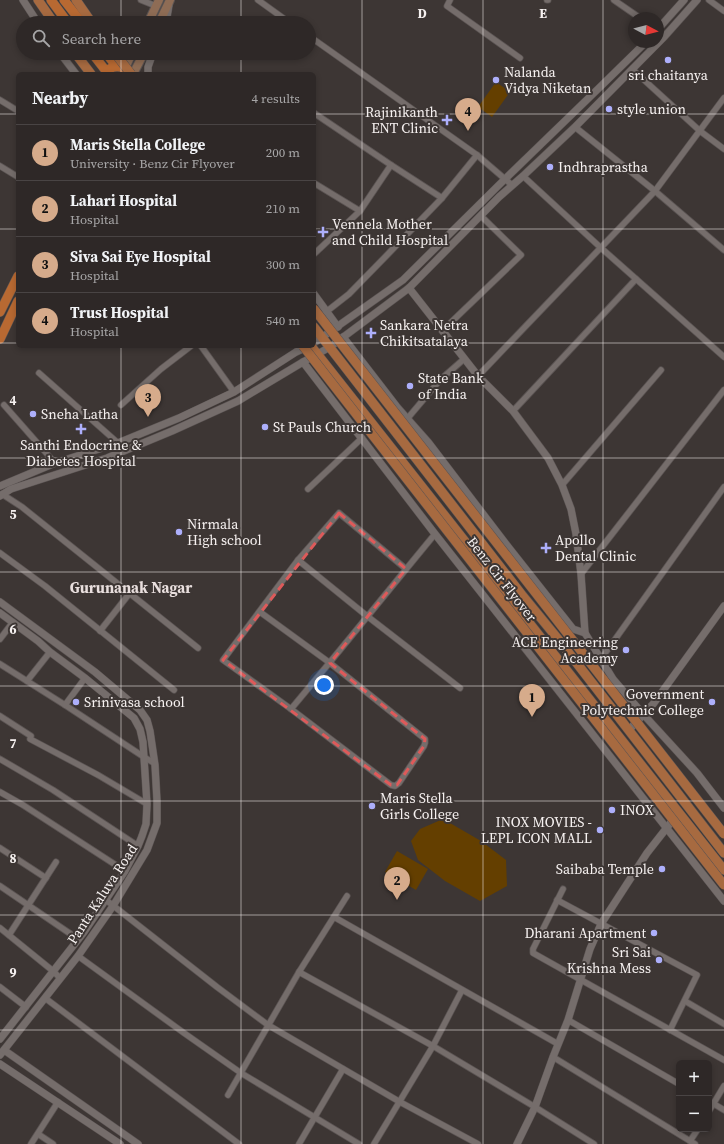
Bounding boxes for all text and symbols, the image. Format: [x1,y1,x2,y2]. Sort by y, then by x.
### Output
text: D [417,5,427,22]
text: E [539,5,547,22]
north arrow [628,12,664,48]
search box [16,16,316,60]
icon: search [30,27,52,49]
text: Search here [62,28,141,49]
marker: sri chaitanya [663,55,673,65]
place label: Nalanda Vidya Niketan [504,62,592,98]
place label: sri chaitanya [628,65,709,85]
marker: Nalanda Vidya Niketan [491,75,501,85]
text: Nearby [32,86,88,110]
text: 4 results [252,90,300,107]
pin: 4 [455,98,481,131]
place label: style union [617,99,687,119]
place label: Rajinikanth ENT Clinic [365,102,438,138]
marker: style union [604,104,614,114]
marker: Rajinikanth ENT Clinic [441,114,453,126]
text: Maris Stella College [70,134,205,155]
text: 1 [41,144,49,161]
text: 200 m [266,144,300,161]
text: University · Benz Cir Flyover [70,155,235,172]
place label: Indhraprastha [558,157,649,177]
marker: Indhraprastha [545,162,555,172]
text: Lahari Hospital [70,190,177,211]
text: 2 [41,200,49,217]
text: 210 m [266,200,300,217]
text: Hospital [70,211,119,228]
place label: Vennela Mother and Child Hospital [332,214,448,250]
marker: Vennela Mother and Child Hospital [317,226,329,238]
text: Siva Sai Eye Hospital [70,246,211,267]
text: 3 [41,256,49,273]
text: 300 m [266,256,300,273]
text: Hospital [70,267,119,284]
text: Trust Hospital [70,302,169,323]
text: 4 [41,312,49,329]
text: 540 m [266,312,300,329]
place label: Sankara Netra Chikitsatalaya [380,315,469,351]
text: Hospital [70,323,119,340]
marker: Sankara Netra Chikitsatalaya [365,327,377,339]
place label: State Bank of India [418,368,484,404]
marker: State Bank of India [405,381,415,391]
pin: 3 [135,384,161,417]
text: 4 [9,392,17,409]
place label: Sneha Latha [41,404,119,424]
marker: Sneha Latha [28,409,38,419]
place label: St Pauls Church [273,417,371,437]
marker: St Pauls Church [260,422,270,432]
marker: Santhi Endocrine & Diabetes Hospital [75,423,87,435]
place label: Santhi Endocrine & Diabetes Hospital [20,435,142,471]
text: 5 [9,506,17,523]
place label: Nirmala High school [187,514,262,550]
marker: Nirmala High school [174,527,184,537]
place label: Apollo Dental Clinic [555,530,636,566]
street label: Benz Cir Flyover [462,532,542,626]
marker: Apollo Dental Clinic [540,542,552,554]
district label: Gurunanak Nagar [70,577,192,598]
text: 6 [9,621,17,638]
place label: ACE Engineering Academy [512,632,619,668]
marker: ACE Engineering Academy [621,645,631,655]
your location [314,675,334,695]
pin: 1 [519,684,545,717]
place label: Government Polytechnic College [582,684,704,720]
place label: Srinivasa school [84,692,185,712]
marker: Srinivasa school [71,697,81,707]
marker: Government Polytechnic College [707,697,717,707]
text: 7 [9,735,17,752]
place label: Maris Stella Girls College [380,788,459,824]
place label: INOX [620,800,654,820]
marker: Maris Stella Girls College [367,801,377,811]
marker: INOX [607,805,617,815]
place label: INOX MOVIES - LEPL ICON MALL [481,812,592,848]
marker: INOX MOVIES - LEPL ICON MALL [595,825,605,835]
street label: Panta Kaluva Road [62,840,142,948]
text: 8 [9,850,17,867]
place label: Saibaba Temple [556,859,654,879]
marker: Saibaba Temple [657,864,667,874]
pin: 2 [384,867,410,900]
place label: Dharani Apartment [524,923,646,943]
marker: Dharani Apartment [649,928,659,938]
place label: Sri Sai Krishna Mess [567,942,651,978]
marker: Sri Sai Krishna Mess [654,955,664,965]
text: 9 [9,964,17,981]
map controls [676,1060,712,1132]
button: + [676,1060,712,1096]
button: − [676,1096,712,1132]

